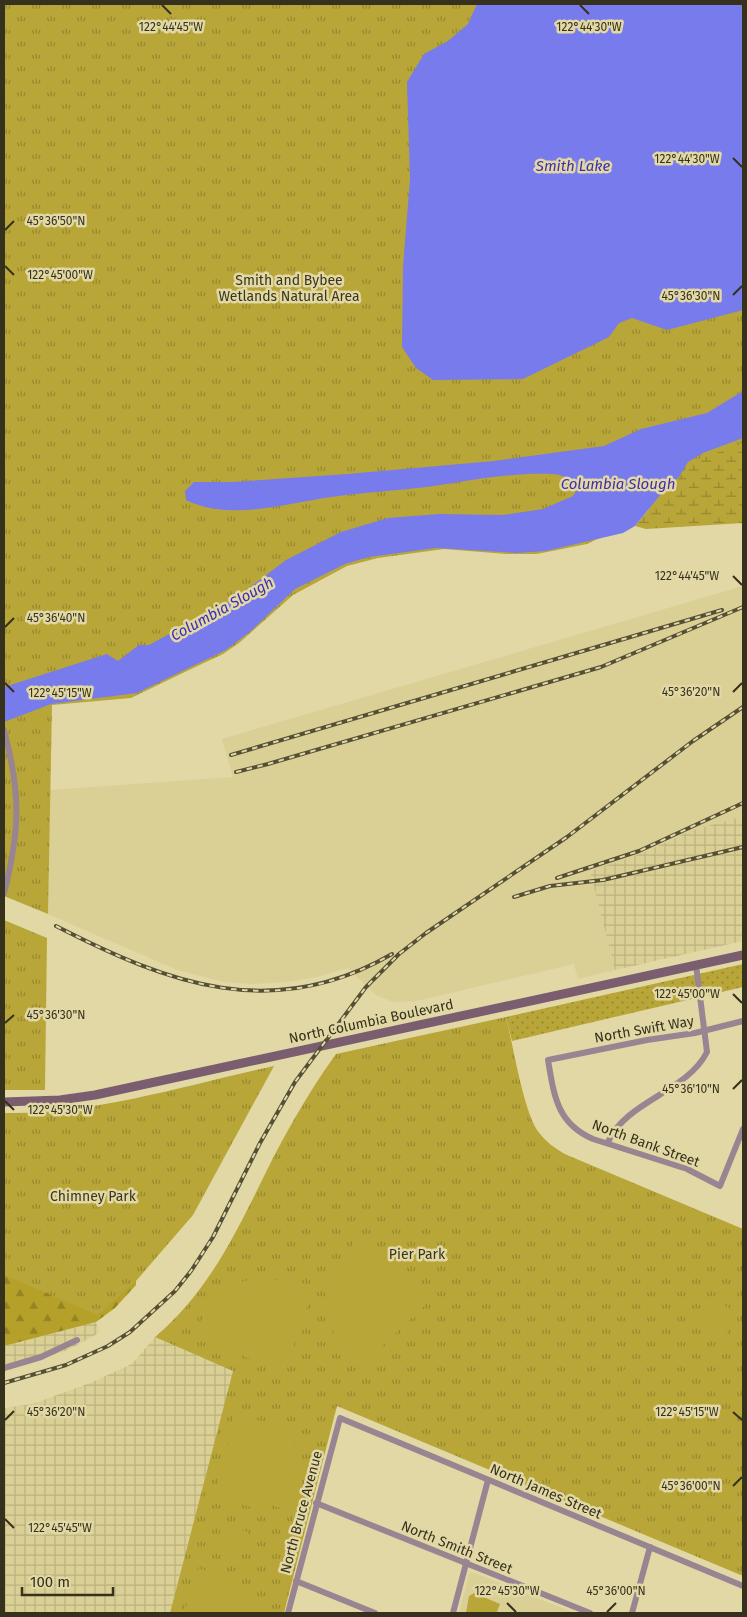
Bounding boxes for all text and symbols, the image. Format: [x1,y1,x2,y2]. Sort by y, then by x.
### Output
text: 122°44'45"W [139,20,203,34]
text: 122°44'30"W [556,20,622,34]
text: 122°44'30"W [654,152,720,166]
water label: Smith Lake [535,157,610,175]
text: 45°36'50"N [27,214,85,228]
text: 122°45'00"W [27,268,93,282]
park label: Smith and Bybee Wetlands Natural Area [218,272,360,305]
text: 45°36'30"N [662,289,720,303]
water label: Columbia Slough [561,475,675,493]
text: 122°44'45"W [655,569,719,583]
water label: Columbia Slough [167,573,277,645]
text: 45°36'40"N [27,611,85,625]
text: 45°36'20"N [662,685,720,699]
text: 122°45'15"W [28,686,92,700]
text: 122°45'00"W [654,987,720,1001]
street label: North Columbia Boulevard [287,996,455,1047]
text: 45°36'30"N [27,1008,85,1022]
street label: North Swift Way [593,1012,695,1047]
text: 45°36'10"N [662,1082,720,1096]
text: 122°45'30"W [27,1103,93,1117]
street label: North Bank Street [590,1116,703,1171]
park label: Chimney Park [50,1188,137,1205]
park label: Pier Park [389,1246,446,1263]
text: 45°36'20"N [27,1405,85,1419]
text: 122°45'15"W [655,1405,719,1419]
street label: North Bruce Avenue [277,1449,326,1575]
street label: North James Street [487,1460,605,1523]
text: 45°36'00"N [661,1479,721,1493]
street label: North Smith Street [399,1517,516,1578]
text: 122°45'45"W [28,1521,92,1535]
scale bar [22,1564,114,1596]
text: 100 m [30,1573,70,1591]
text: 122°45'30"W [474,1584,540,1598]
text: 45°36'00"N [586,1584,646,1598]

